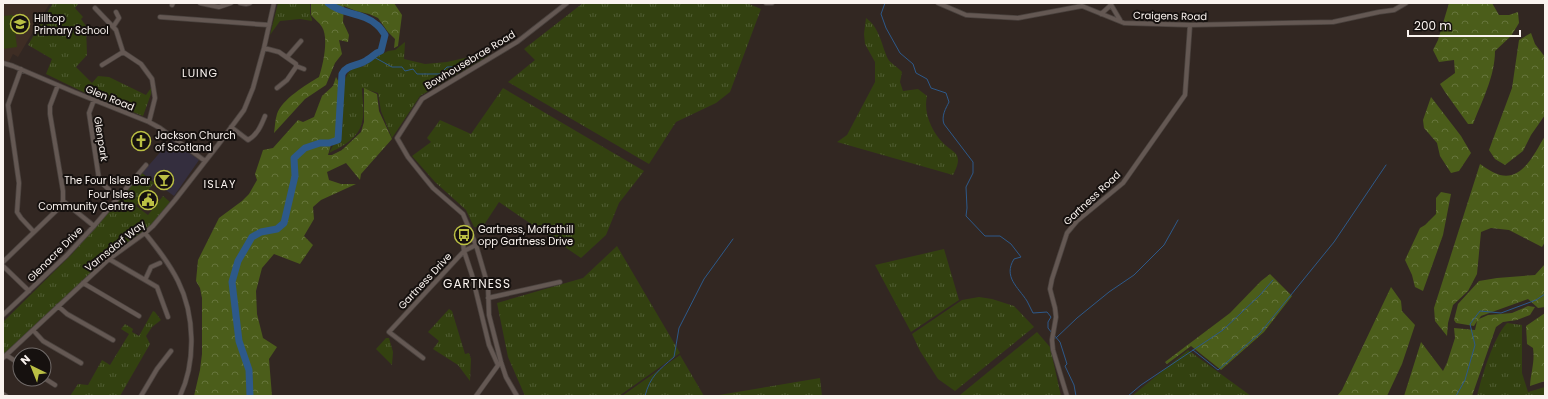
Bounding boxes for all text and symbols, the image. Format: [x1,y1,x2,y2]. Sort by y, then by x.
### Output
street label: Craigens Road [1133,8,1207,24]
place label: Hilltop Primary School [34,11,109,38]
scale bar [1408,12,1520,38]
school or university icon: Hilltop Primary School [9,13,31,35]
text: 200 m [1414,17,1452,34]
street label: Bowhousebrae Road [422,27,518,93]
district label: LUING [182,65,218,81]
street label: Glen Road [83,81,137,115]
street label: Glenpark [90,115,112,163]
place label: Jackson Church of Scotland [155,128,236,155]
church icon: Jackson Church of Scotland [130,130,152,152]
street label: Gartness Road [1060,167,1124,229]
bar icon: The Four Isles Bar [153,169,175,191]
place label: The Four Isles Bar [64,173,150,188]
district label: ISLAY [204,176,236,192]
place label: Four Isles Community Centre [38,187,134,214]
public building icon: Four Isles Community Centre [137,189,159,211]
street label: Varnsdorf Way [82,217,149,275]
place label: Gartness, Moffathill opp Gartness Drive [478,222,573,249]
street label: Glenacre Drive [24,223,86,285]
bus stop icon: Gartness, Moffathill opp Gartness Drive [453,224,475,246]
street label: Gartness Drive [395,249,455,313]
district label: GARTNESS [443,275,511,292]
north arrow [12,347,52,387]
text: N [17,351,34,368]

